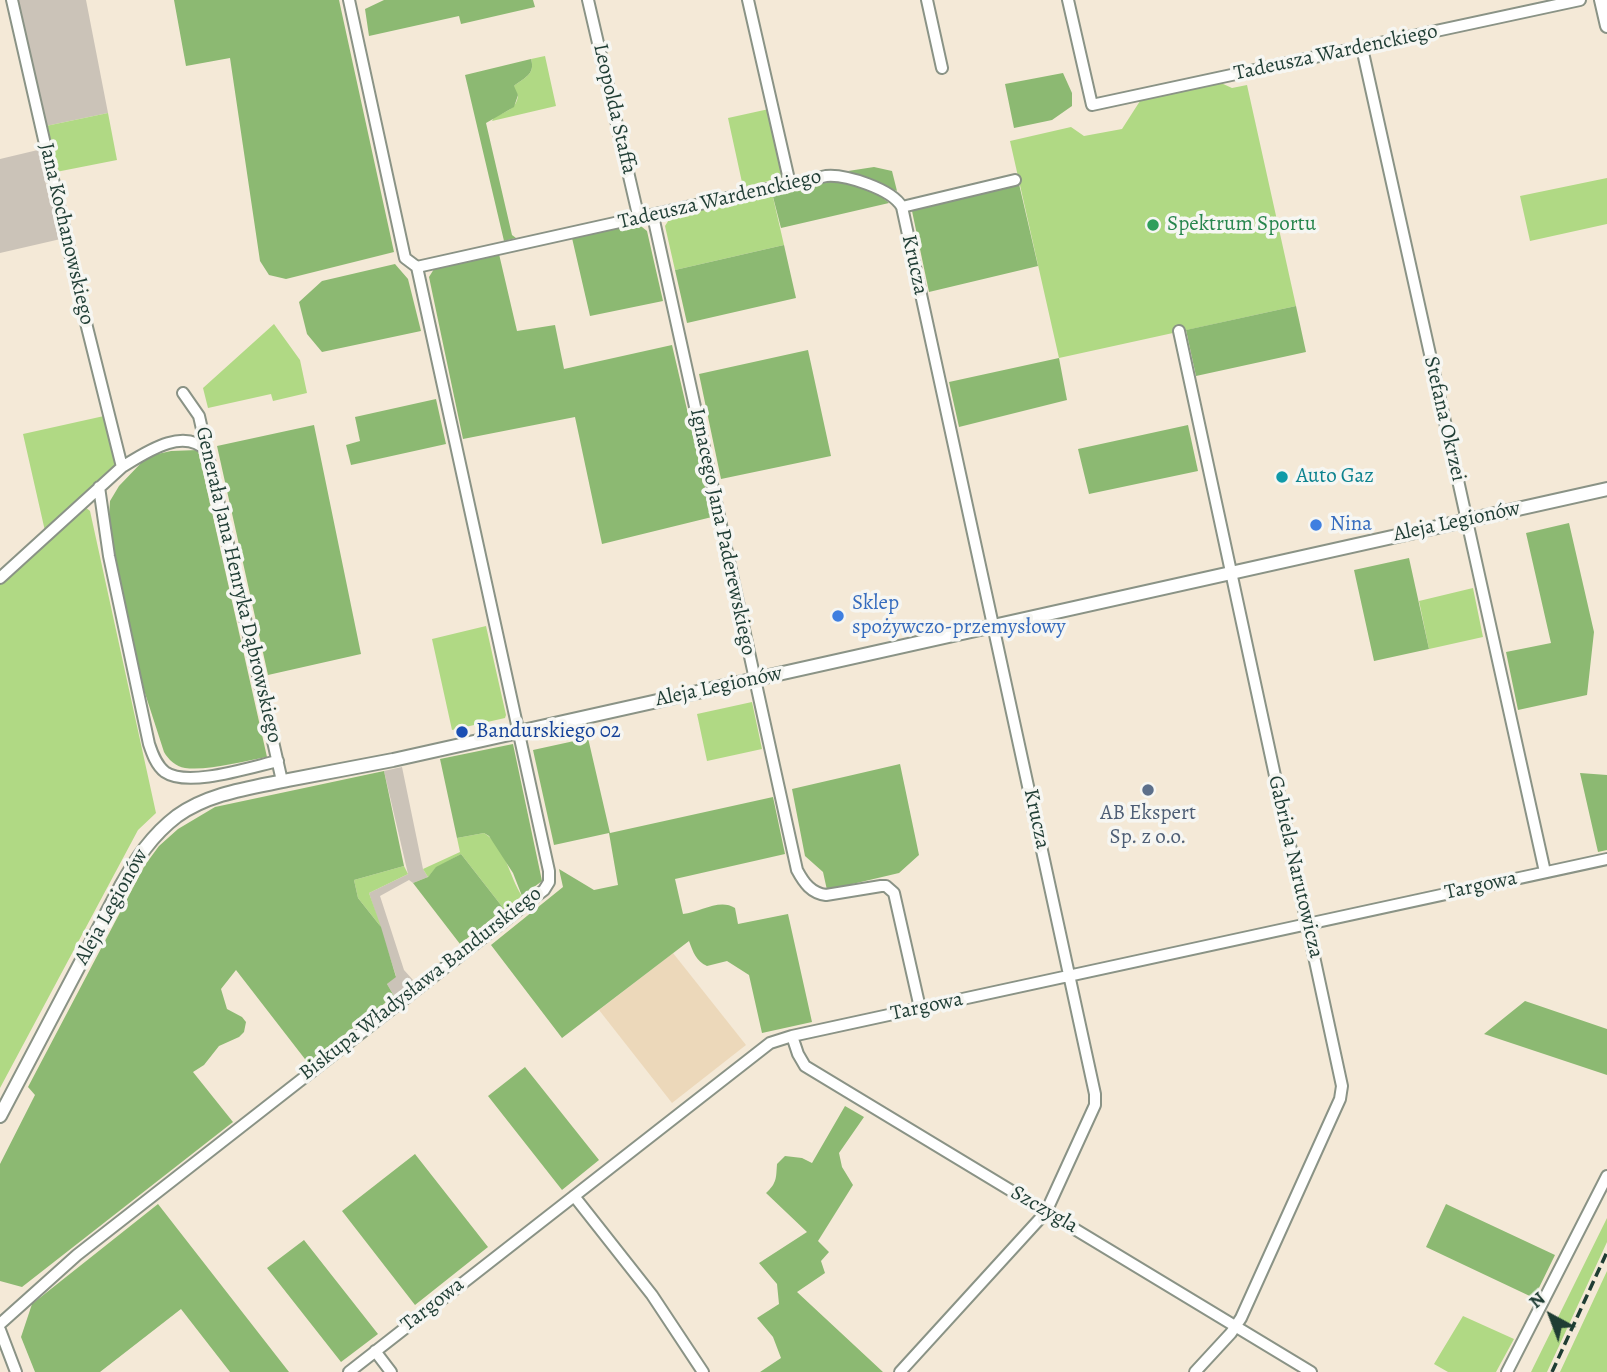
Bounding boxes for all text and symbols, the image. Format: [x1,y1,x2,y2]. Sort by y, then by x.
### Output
street label: Tadeusza Wardenckiego [1232,19,1440,87]
street label: Leopolda Staffa [587,41,641,177]
street label: Jana Kochanowskiego [33,141,99,327]
street label: Tadeusza Wardenckiego [616,164,824,236]
place label: Spektrum Sportu [1167,212,1316,238]
marker: Spektrum Sportu [1145,217,1161,233]
street label: Krucza [895,233,933,297]
street label: Stefana Okrzei [1417,354,1471,484]
street label: Ignacego Jana Paderewskiego [683,406,761,658]
street label: Generała Jana Henryka Dąbrowskiego [189,425,287,745]
place label: Auto Gaz [1296,464,1374,490]
marker: Auto Gaz [1274,469,1290,485]
street label: Aleja Legionów [1391,496,1523,548]
place label: Nina [1330,512,1372,538]
marker: Nina [1308,517,1324,533]
place label: Sklep spożywczo-przemysłowy [852,591,1066,641]
marker: Sklep spożywczo-przemysłowy [830,608,846,624]
street label: Aleja Legionów [653,661,785,713]
place label: Bandurskiego 02 [476,719,621,745]
marker: Bandurskiego 02 [454,724,470,740]
street label: Gabriela Narutowicza [1262,773,1328,961]
marker: AB Ekspert Sp. z o.o. [1140,782,1156,798]
street label: Krucza [1017,787,1055,851]
place label: AB Ekspert Sp. z o.o. [1100,801,1196,851]
street label: Aleja Legionów [70,845,154,969]
street label: Targowa [1443,866,1519,906]
street label: Biskupa Władysława Bandurskiego [295,882,547,1086]
street label: Targowa [889,987,965,1027]
street label: Szczygla [1006,1181,1082,1239]
street label: Targowa [396,1273,470,1337]
north arrow [1516,1281,1586,1351]
text: N [1523,1286,1551,1315]

